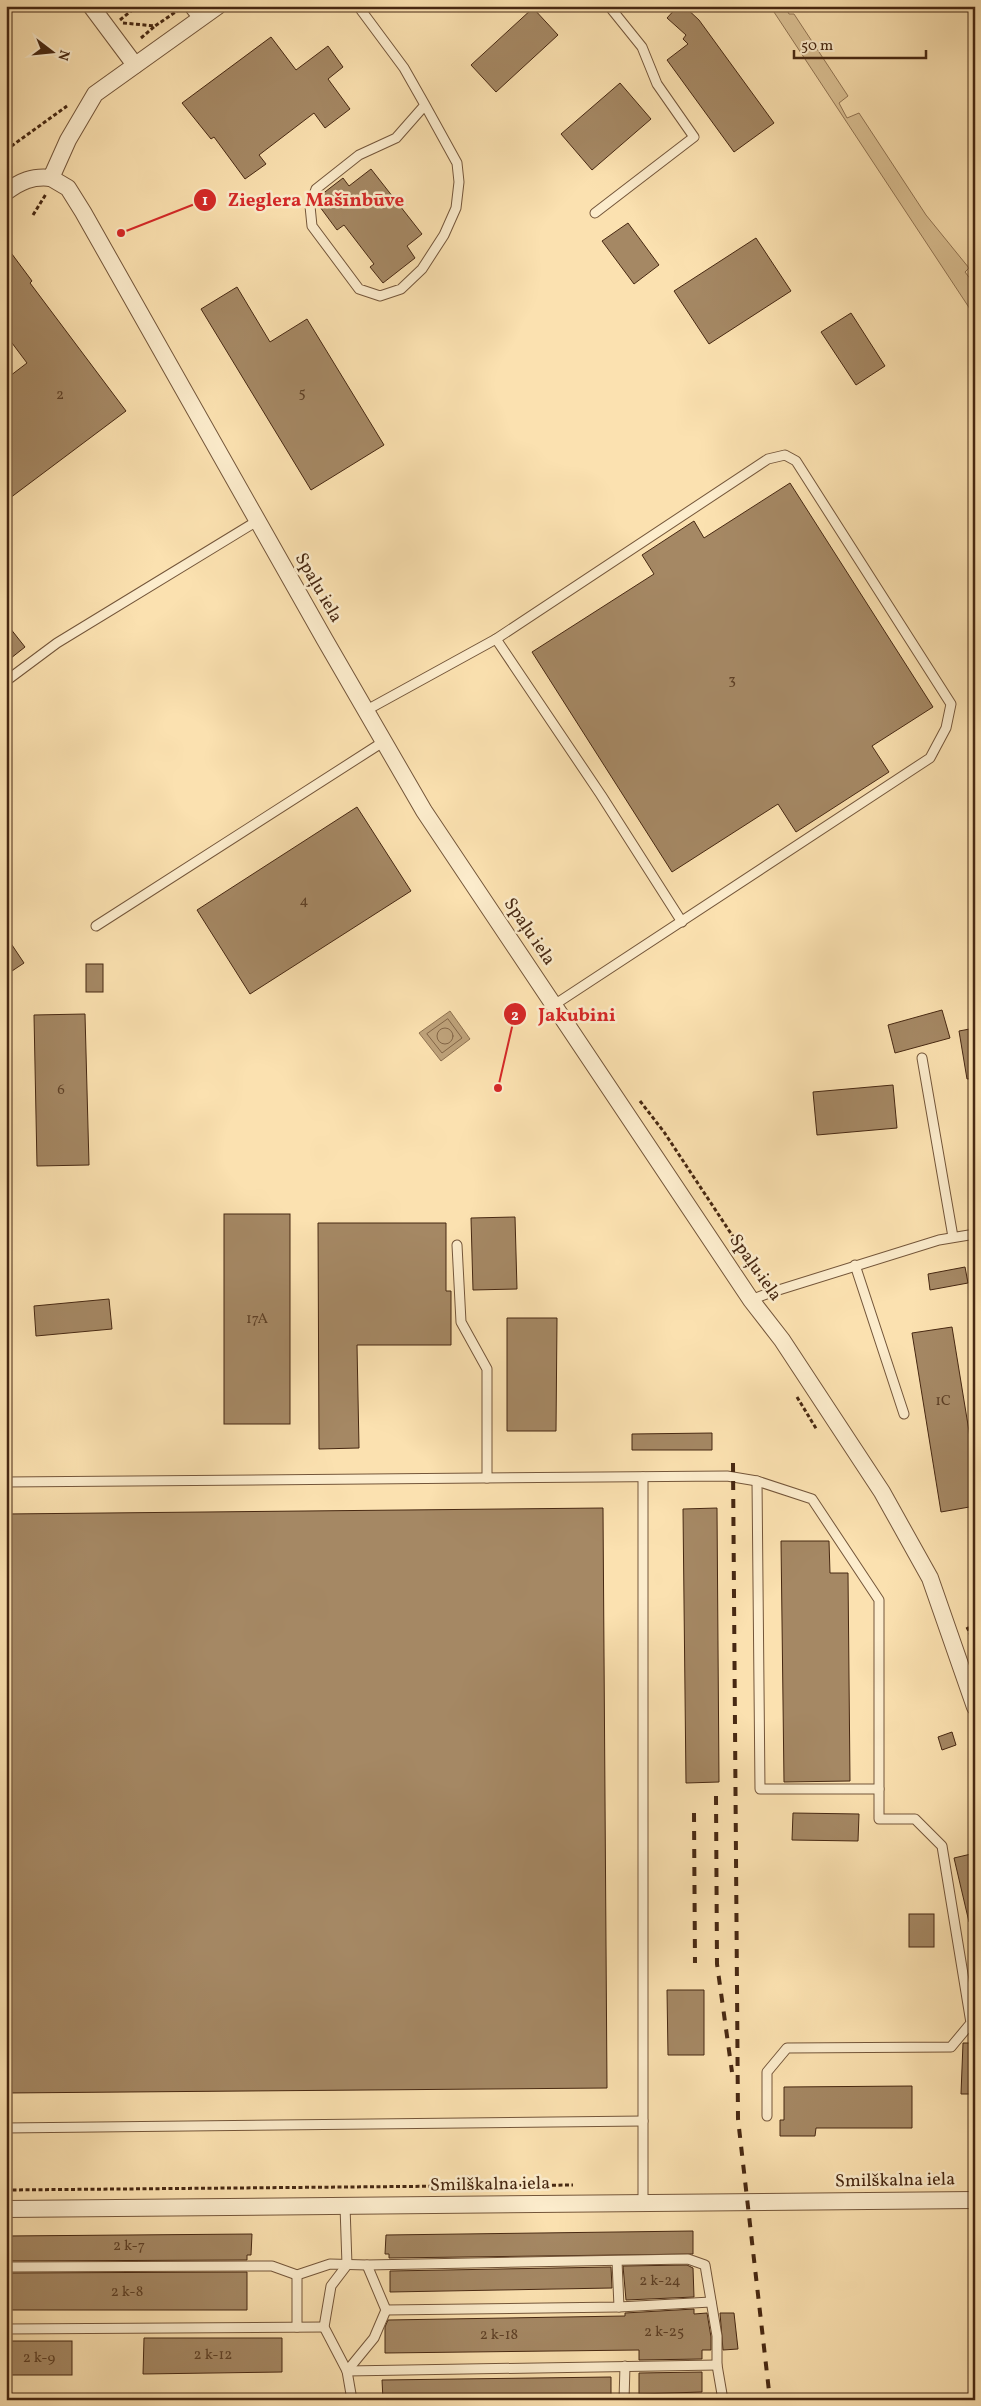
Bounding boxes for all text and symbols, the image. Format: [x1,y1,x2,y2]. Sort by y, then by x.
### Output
north arrow [28,28,78,78]
scale bar [794,28,926,60]
text: 50 m [801,36,833,57]
text: N [53,48,74,63]
callout: Zieglera Mašīnbūve [193,183,414,217]
text: Zieglera Mašīnbūve [228,188,404,214]
text: 1 [202,191,208,212]
house number: 5 [298,383,306,404]
house number: 2 [56,385,64,406]
street label: Spaļu iela [288,549,348,627]
house number: 3 [728,670,736,691]
house number: 4 [300,891,309,912]
street label: Spaļu iela [497,893,561,971]
callout: Jakubini [503,997,625,1031]
text: Jakubini [537,1003,616,1029]
text: 2 [511,1006,519,1027]
house number: 6 [57,1080,65,1101]
street label: Spaļu iela [723,1229,787,1307]
house number: 17A [246,1309,269,1330]
house number: 1C [935,1391,951,1412]
street label: Smilškalna iela [835,2167,955,2195]
street label: Smilškalna iela [430,2171,550,2199]
house number: 2 k-7 [113,2236,145,2257]
house number: 2 k-24 [639,2271,681,2292]
house number: 2 k-8 [111,2282,143,2303]
house number: 2 k-25 [644,2322,684,2343]
house number: 2 k-18 [480,2325,518,2346]
house number: 2 k-12 [194,2345,232,2366]
house number: 2 k-9 [23,2348,56,2369]

